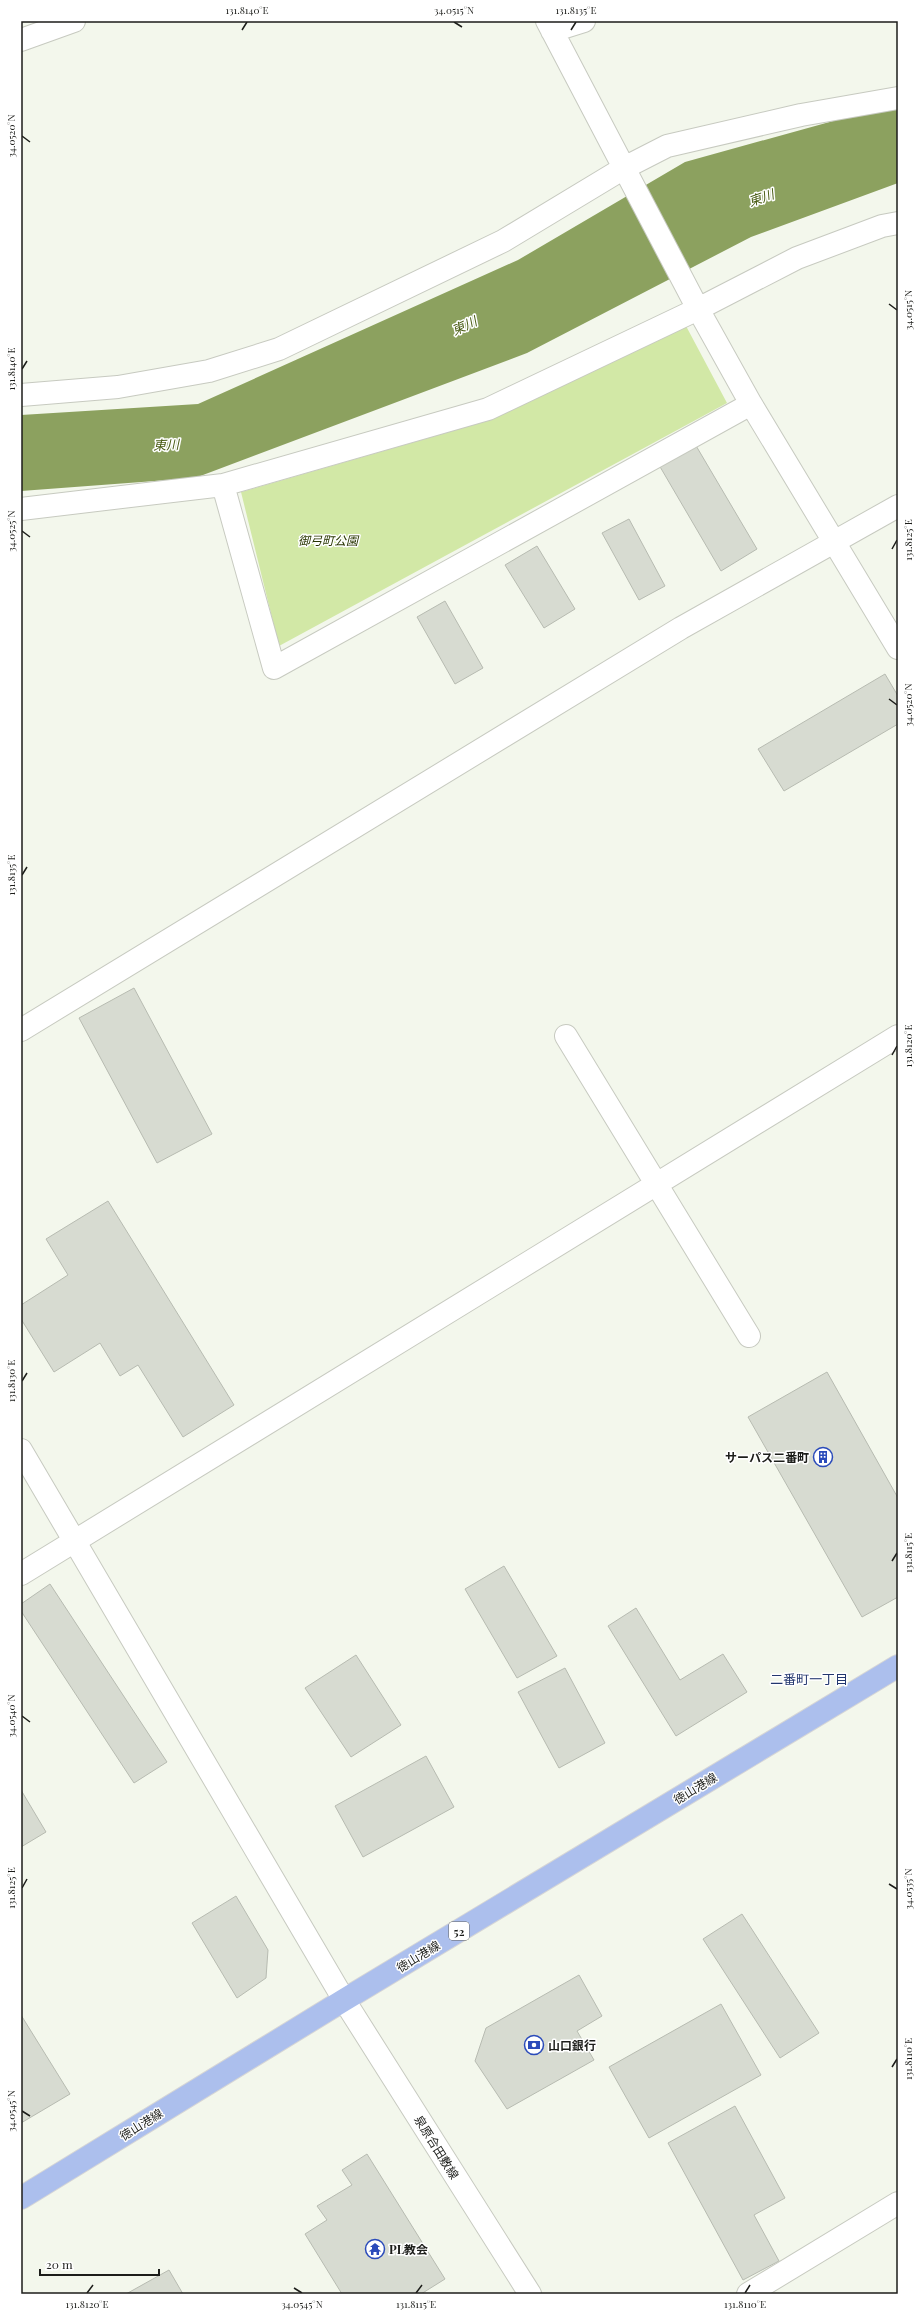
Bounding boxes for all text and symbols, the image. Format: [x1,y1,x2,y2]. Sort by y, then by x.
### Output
text: 131.8140°E [225,3,269,17]
text: 34.0515°N [434,3,474,17]
text: 131.8135°E [556,3,596,17]
text: 34.0520°N [4,115,18,158]
water label: 東川 [746,184,778,209]
text: 34.0515°N [901,290,915,330]
water label: 東川 [449,311,481,338]
text: 131.8140°E [4,347,18,391]
water label: 東川 [153,435,181,453]
text: 34.0525°N [4,510,18,552]
text: 131.8125°E [901,519,915,561]
park label: 御弓町公園 [298,532,360,548]
text: 34.0520°N [901,684,915,727]
text: 131.8135°E [4,855,18,895]
text: 131.8120°E [901,1024,915,1068]
text: 131.8130°E [4,1360,18,1402]
building icon: サーパス二番町 [812,1446,834,1468]
place label: サーパス二番町 [725,1449,809,1465]
text: 131.8115°E [901,1533,915,1573]
district label: 二番町一丁目 [770,1670,848,1687]
text: 34.0540°N [4,1694,18,1738]
street label: 徳山港線 [670,1769,720,1807]
text: 131.8125°E [4,1867,18,1909]
text: 34.0535°N [901,1868,915,1910]
road number: 52 [449,1922,469,1940]
street label: 徳山港線 [393,1937,443,1975]
bank icon: 山口銀行 [523,2034,545,2056]
place label: 山口銀行 [548,2037,596,2053]
text: 131.8110°E [901,2038,915,2080]
text: 34.0545°N [4,2090,18,2132]
street label: 徳山港線 [116,2104,166,2144]
street label: 泉原合田敷線 [411,2112,463,2182]
temple icon: PL教会 [364,2238,386,2260]
place label: PL教会 [389,2241,428,2257]
scale bar [40,2251,159,2277]
text: 20 m [46,2256,73,2272]
text: 131.8120°E [65,2297,109,2311]
text: 34.0545°N [281,2297,323,2311]
text: 131.8115°E [396,2297,436,2311]
text: 131.8110°E [724,2297,766,2311]

